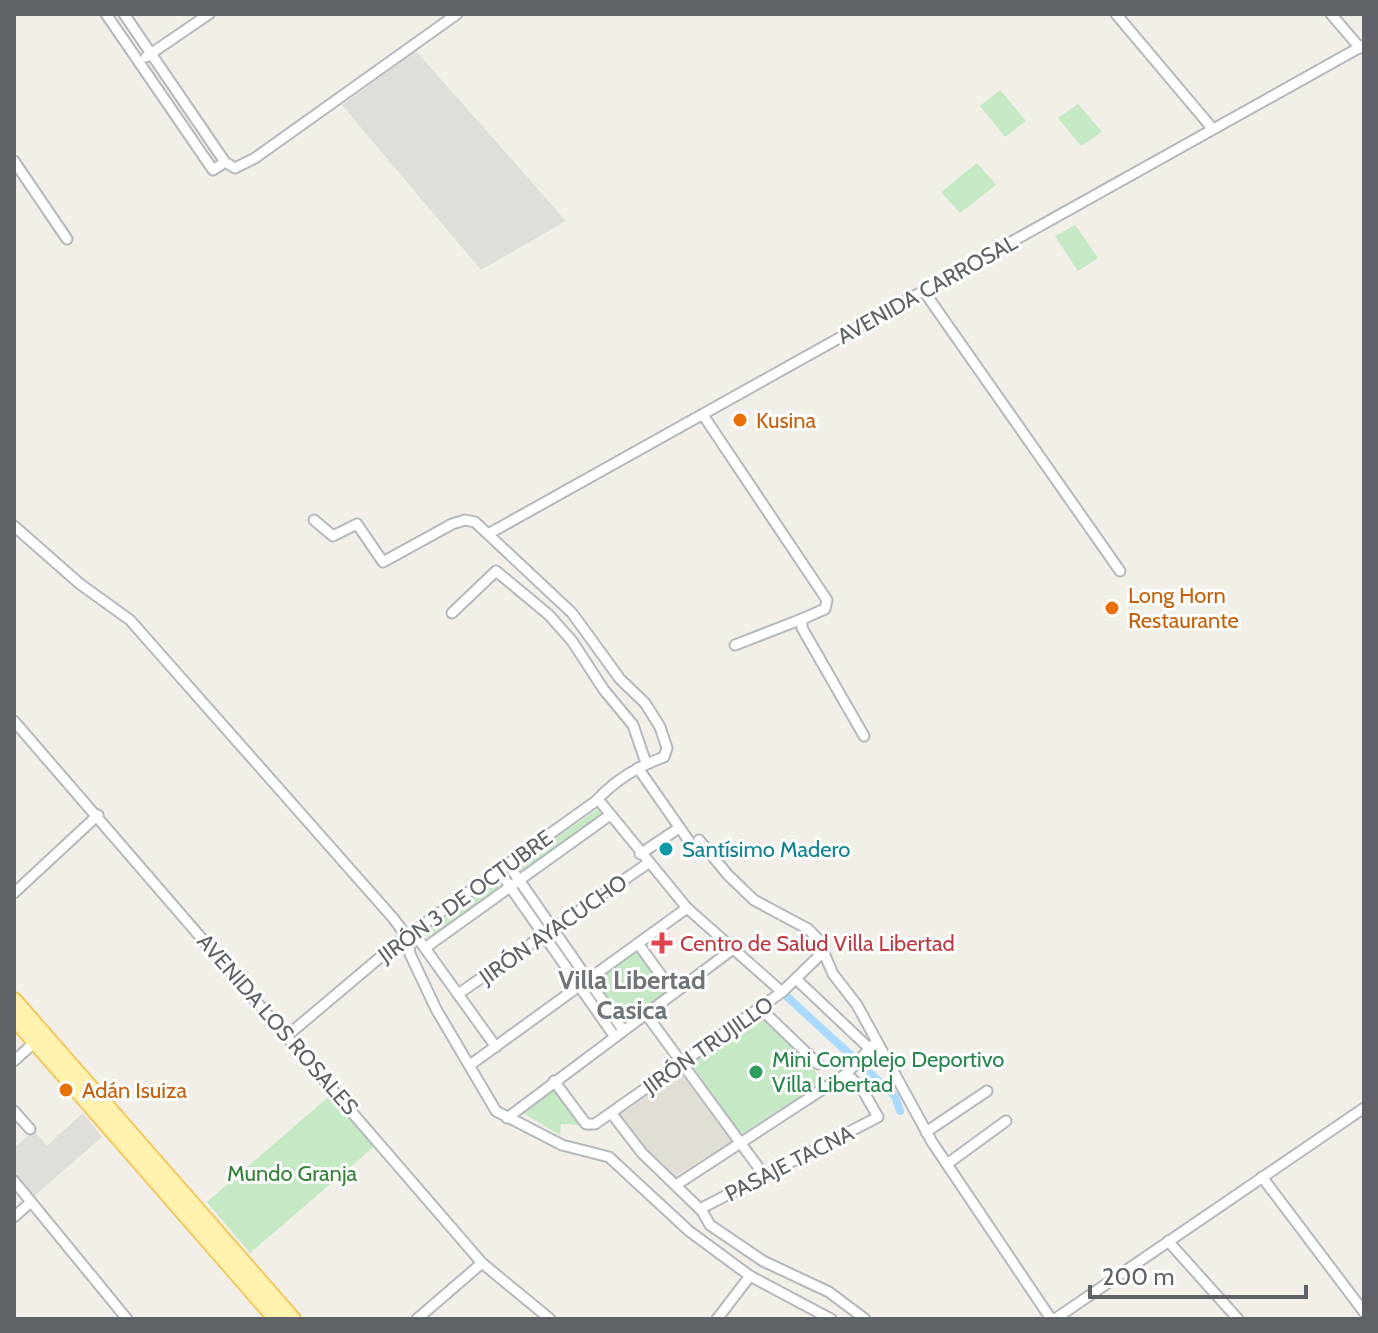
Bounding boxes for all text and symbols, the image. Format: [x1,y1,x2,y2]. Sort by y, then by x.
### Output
street label: AVENIDA CARROSAL [833,229,1022,350]
place label: Kusina [756,407,817,434]
marker: Kusina [731,411,749,429]
place label: Long Horn Restaurante [1128,582,1239,634]
marker: Long Horn Restaurante [1103,599,1121,617]
street label: JIRÓN 3 DE OCTUBRE [372,824,558,969]
place label: Santísimo Madero [682,836,850,863]
marker: Santísimo Madero [657,840,675,858]
street label: JIRÓN AYACUCHO [474,868,632,991]
street label: AVENIDA LOS ROSALES [192,928,364,1121]
place label: Centro de Salud Villa Libertad [680,930,955,957]
marker: Centro de Salud Villa Libertad [651,932,673,954]
district label: Villa Libertad Casica [558,964,706,1026]
street label: JIRÓN TRUJILLO [637,991,779,1101]
place label: Mini Complejo Deportivo Villa Libertad [772,1046,1004,1098]
marker: Mini Complejo Deportivo Villa Libertad [747,1063,765,1081]
place label: Adán Isuiza [82,1077,187,1104]
marker: Adán Isuiza [57,1081,75,1099]
street label: PASAJE TACNA [720,1119,859,1207]
park label: Mundo Granja [227,1160,358,1187]
scale bar [1090,1249,1306,1299]
text: 200 m [1102,1262,1175,1291]

